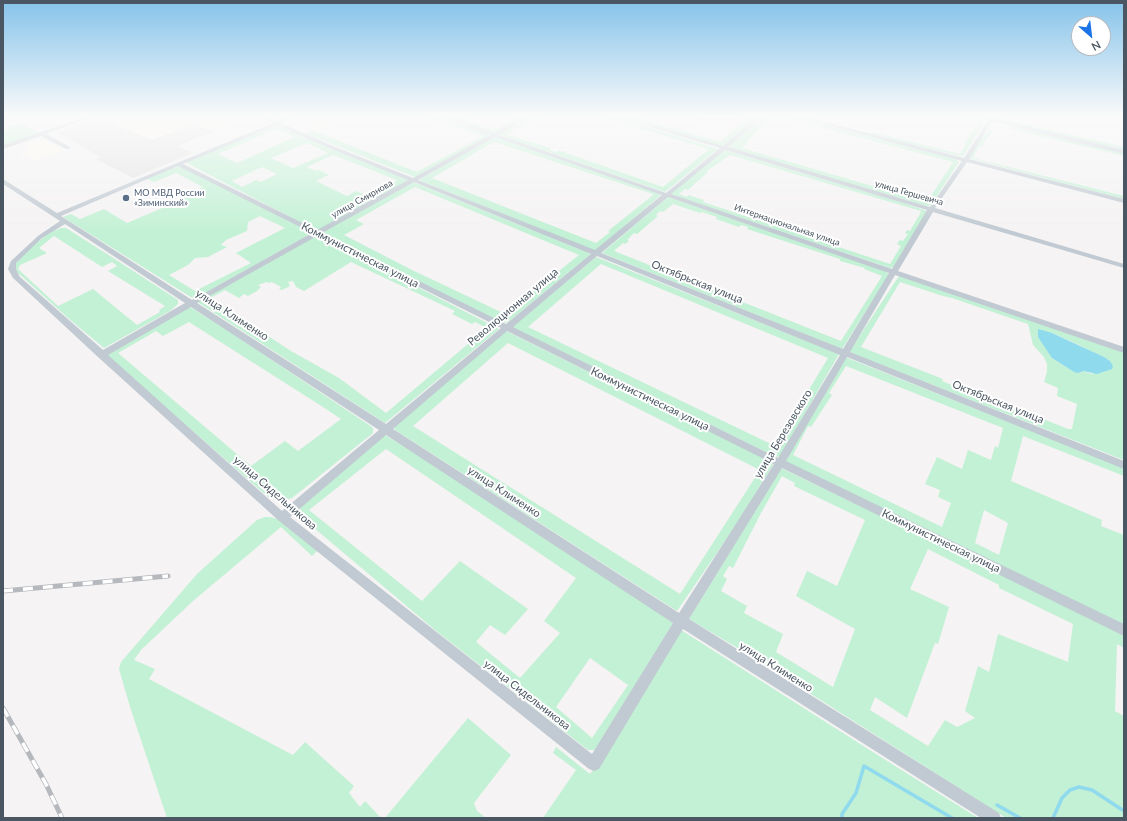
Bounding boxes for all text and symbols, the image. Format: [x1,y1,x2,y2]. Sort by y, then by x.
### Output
north arrow [1071,16,1111,56]
text: N [1090,38,1103,54]
street label: улица Смирнова [329,178,395,220]
street label: улица Гершевича [873,178,945,208]
place label: МО МВД России «Зиминский» [134,188,205,209]
marker: МО МВД России «Зиминский» [121,193,131,203]
street label: Интернациональная улица [733,202,841,248]
street label: Коммунистическая улица [299,220,421,290]
street label: Октябрьская улица [649,258,745,306]
street label: Революционная улица [465,265,561,349]
street label: улица Клименко [193,286,271,344]
street label: Коммунистическая улица [589,365,711,433]
street label: Октябрьская улица [950,378,1046,426]
street label: улица Березовского [751,387,815,481]
street label: улица Сидельникова [231,453,319,533]
street label: улица Клименко [465,463,543,521]
street label: Коммунистическая улица [880,507,1002,575]
street label: улица Клименко [737,639,815,695]
street label: улица Сидельникова [481,657,573,733]

